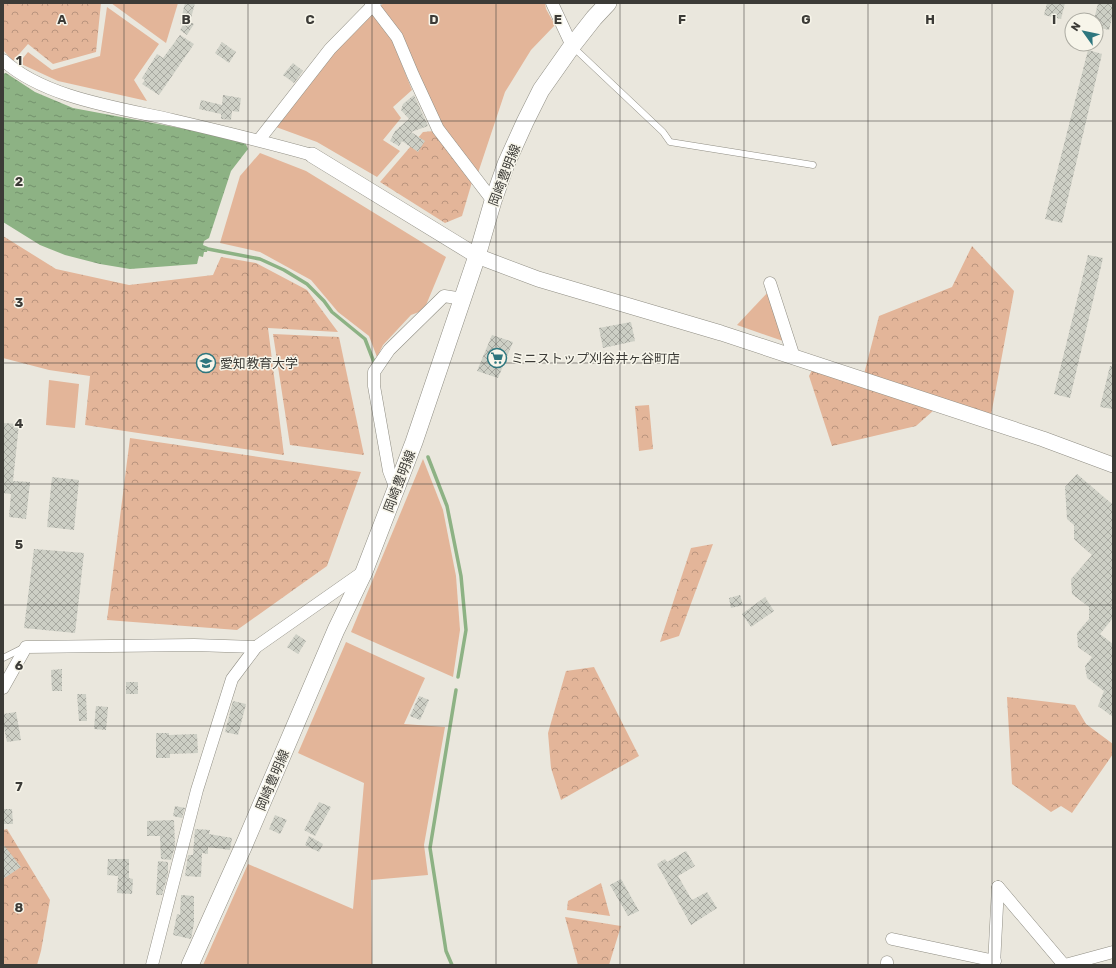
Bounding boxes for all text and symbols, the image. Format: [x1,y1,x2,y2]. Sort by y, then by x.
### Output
text: A [57,12,67,27]
text: B [181,12,191,27]
text: C [305,12,315,27]
text: D [429,12,439,27]
text: E [554,12,562,27]
text: F [678,12,686,27]
text: G [801,12,811,27]
text: H [925,12,935,27]
text: I [1052,12,1056,27]
north arrow [1064,12,1104,52]
text: N [1068,20,1084,34]
text: 1 [16,53,22,68]
street label: 岡崎豊明線 [486,142,523,208]
text: 2 [15,174,23,189]
text: 3 [15,295,24,310]
supermarket icon: ミニストップ刈谷井ヶ谷町店 [486,347,508,369]
place label: ミニストップ刈谷井ヶ谷町店 [511,351,680,366]
school or university icon: 愛知教育大学 [195,352,217,374]
place label: 愛知教育大学 [220,356,298,371]
text: 4 [15,416,24,431]
street label: 岡崎豊明線 [381,448,418,514]
text: 5 [15,537,23,552]
text: 6 [15,658,24,673]
street label: 岡崎豊明線 [253,747,292,813]
text: 7 [15,779,23,794]
text: 8 [15,900,24,915]

